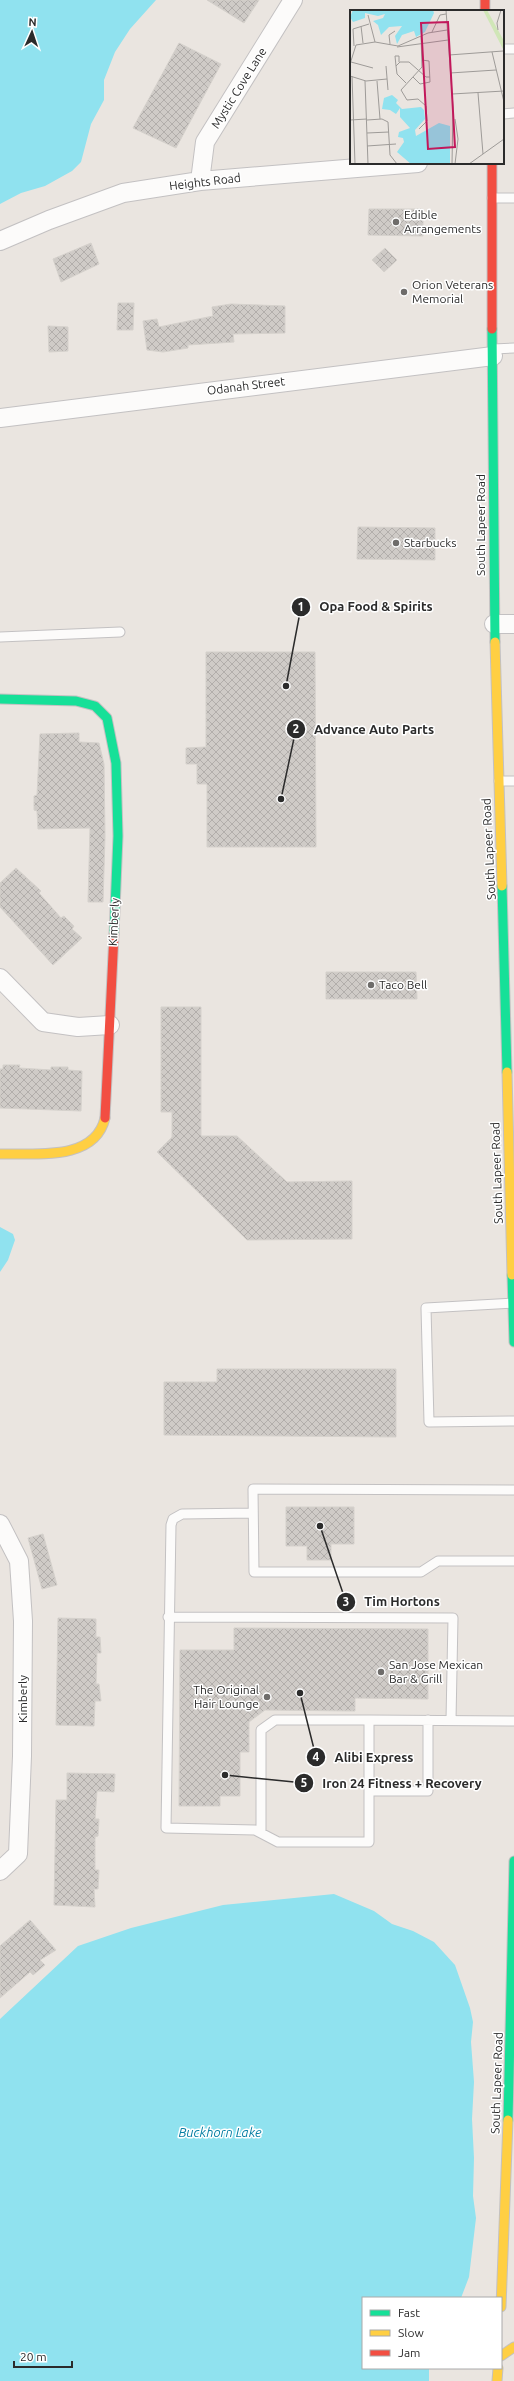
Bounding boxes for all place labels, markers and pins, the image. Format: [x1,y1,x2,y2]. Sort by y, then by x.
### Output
place label: Edible Arrangements [404,208,481,235]
marker: Edible Arrangements [391,217,401,227]
place label: Orion Veterans Memorial [412,278,493,305]
marker: Orion Veterans Memorial [399,287,409,297]
place label: Starbucks [404,536,456,549]
marker: Starbucks [391,538,401,548]
callout: Opa Food & Spirits [291,594,441,619]
callout: Advance Auto Parts [286,717,442,742]
place label: Taco Bell [379,978,427,991]
marker: Taco Bell [366,980,376,990]
callout: Tim Hortons [336,1589,447,1614]
place label: San Jose Mexican Bar & Grill [389,1658,483,1685]
marker: San Jose Mexican Bar & Grill [376,1667,386,1677]
place label: The Original Hair Lounge [193,1683,259,1710]
marker: The Original Hair Lounge [262,1692,272,1702]
callout: Alibi Express [306,1745,421,1770]
callout: Iron 24 Fitness + Recovery [294,1771,490,1796]

